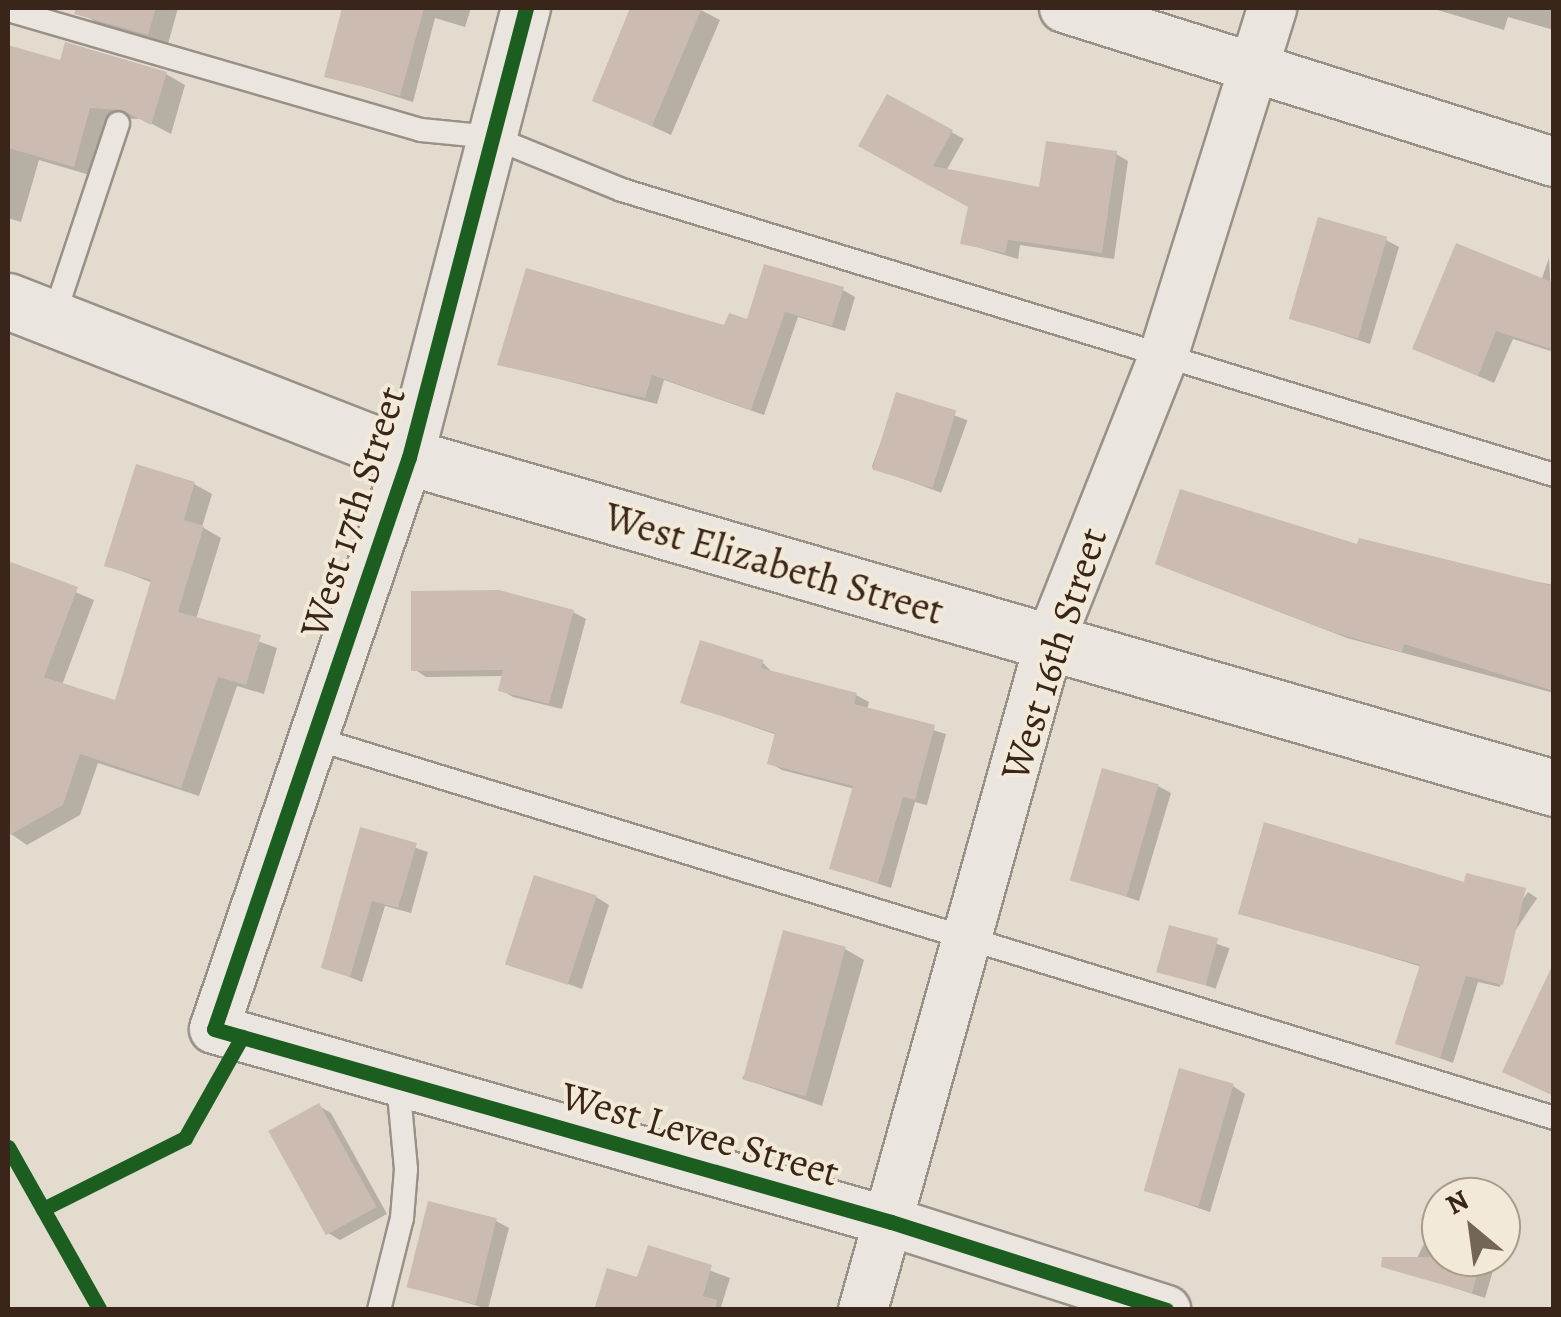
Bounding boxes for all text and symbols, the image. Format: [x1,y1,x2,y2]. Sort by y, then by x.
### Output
street label: West 17th Street [290,381,416,643]
street label: West Elizabeth Street [599,493,949,635]
street label: West 16th Street [991,522,1117,786]
street label: West Levee Street [556,1071,844,1197]
north arrow [1421,1177,1521,1277]
text: N [1439,1181,1476,1224]

